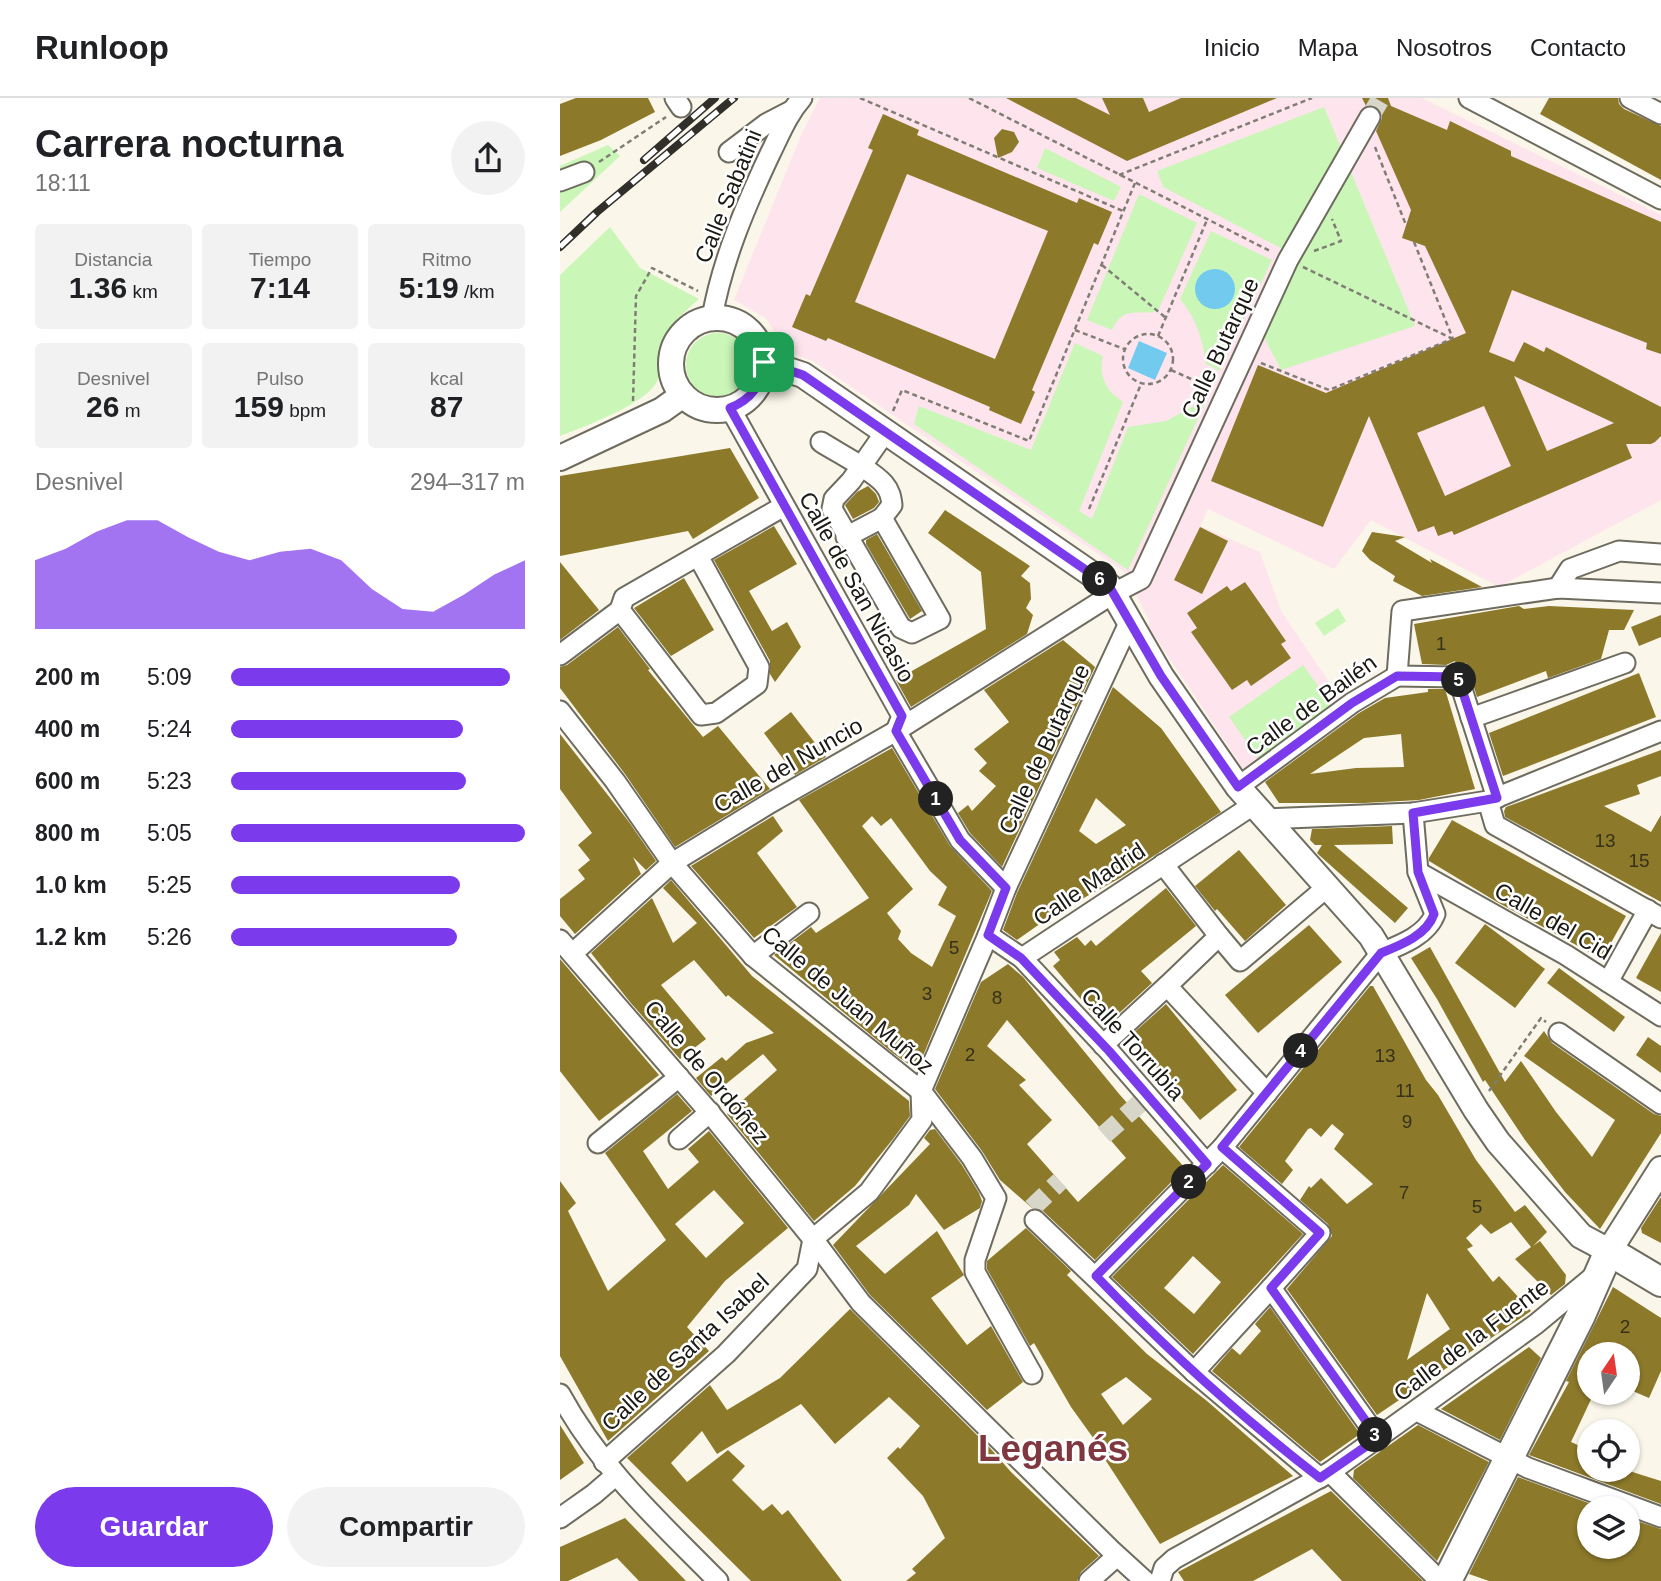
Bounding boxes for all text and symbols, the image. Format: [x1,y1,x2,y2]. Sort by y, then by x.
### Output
text: Runloop [35,29,169,66]
text: Inicio [1204,34,1260,61]
text: Mapa [1298,34,1358,61]
text: Nosotros [1396,34,1492,61]
text: Contacto [1530,34,1626,61]
button: share [451,121,525,195]
text: Carrera nocturna [35,123,343,165]
street label: Calle Sabatini [689,125,767,267]
text: 18:11 [35,170,91,196]
text: Distancia [74,249,152,270]
text: Tiempo [249,249,311,270]
text: Ritmo [422,249,471,270]
text: 1.36 [69,271,127,304]
text: 7:14 [250,271,310,304]
text: 5:19 [399,271,459,304]
street label: Calle Butarque [1176,274,1264,422]
text: km [127,281,158,302]
text: /km [459,281,495,302]
pin [734,332,794,392]
icon: arrive [745,343,783,381]
text: Desnivel [77,368,150,389]
text: Pulso [256,368,304,389]
text: kcal [430,368,464,389]
text: 26 [86,390,119,423]
text: 159 [234,390,284,423]
text: 87 [430,390,463,423]
text: m [119,400,141,421]
text: bpm [284,400,326,421]
text: Desnivel [35,469,123,495]
text: 294–317 m [410,469,525,495]
street label: Calle de San Nicasio [794,487,920,687]
pin: 6 [1082,561,1118,596]
text: 6 [1094,568,1105,589]
house number: 1 [1436,633,1446,654]
street label: Calle de Bailén [1241,649,1381,761]
street label: Calle de Butarque [993,660,1095,838]
pin: 5 [1441,662,1476,698]
text: 200 m [35,664,100,690]
text: 5:09 [147,664,192,690]
text: 5 [1453,669,1464,690]
street label: Calle del Nuncio [709,712,867,818]
text: 400 m [35,716,100,742]
text: 5:24 [147,716,192,742]
text: 600 m [35,768,100,794]
text: 5:23 [147,768,192,794]
pin: 1 [918,782,954,816]
text: 1 [930,788,941,809]
text: 800 m [35,820,100,846]
text: 5:05 [147,820,192,846]
house number: 13 [1594,830,1616,851]
street label: Calle Madrid [1028,837,1150,931]
house number: 15 [1628,850,1650,871]
text: 1.0 km [35,872,107,898]
text: 5:25 [147,872,192,898]
street label: Calle del Cid [1490,877,1616,965]
street label: Calle de Juan Muñoz [757,921,939,1079]
text: 1.2 km [35,924,107,950]
text: 5:26 [147,924,192,950]
house number: 5 [949,937,959,958]
house number: 3 [922,983,932,1004]
street label: Calle Torrubia [1076,983,1190,1105]
house number: 8 [992,987,1002,1008]
street label: Calle de Ordóñez [640,995,774,1149]
pin: 4 [1284,1034,1318,1068]
text: 4 [1295,1040,1306,1061]
house number: 2 [965,1044,975,1065]
house number: 13 [1374,1045,1396,1066]
house number: 11 [1395,1080,1415,1101]
house number: 9 [1402,1111,1412,1132]
pin: 2 [1172,1164,1206,1200]
text: 2 [1183,1171,1194,1192]
house number: 7 [1399,1182,1409,1203]
house number: 5 [1472,1196,1482,1217]
street label: Calle de Santa Isabel [596,1268,774,1436]
street label: Calle de la Fuente [1389,1273,1553,1407]
house number: 2 [1620,1316,1630,1337]
north arrow [1577,1342,1640,1405]
map controls [1577,1342,1640,1559]
pin: 3 [1358,1418,1392,1452]
button: locate [1577,1419,1640,1482]
text: 3 [1369,1424,1380,1445]
district label: Leganés [978,1428,1128,1469]
button: Guardar [35,1487,273,1567]
button: Compartir [287,1487,525,1567]
button: layers [1577,1496,1640,1559]

